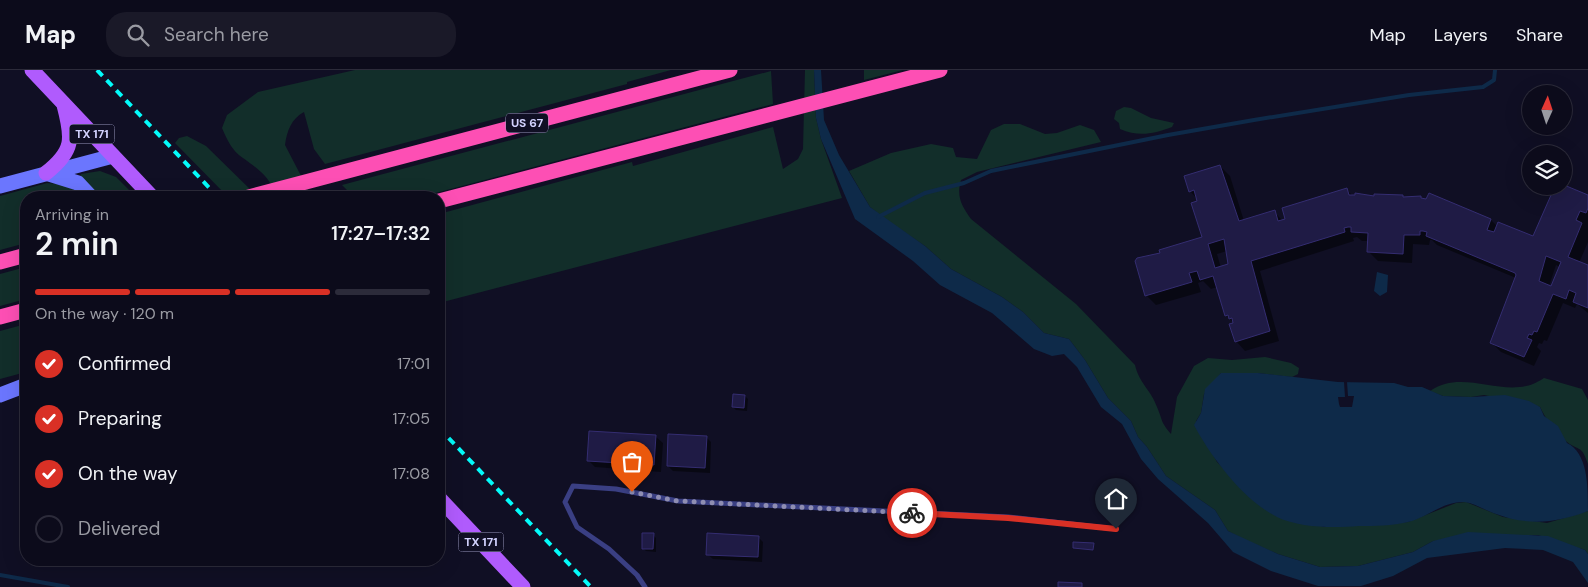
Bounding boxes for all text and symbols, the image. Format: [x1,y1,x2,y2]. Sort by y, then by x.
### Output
search box [106,12,456,57]
text: Map [25,19,76,50]
icon: search [124,21,152,49]
text: Search here [164,22,269,47]
text: Map [1370,23,1406,47]
text: Layers [1434,23,1488,47]
text: Share [1516,23,1563,47]
north arrow [1522,85,1572,135]
map controls [1522,85,1572,195]
road number: US 67 [506,114,548,132]
road number: TX 171 [70,124,114,144]
button: layers [1522,145,1572,195]
text: Arriving in [35,204,109,225]
text: 17:27–17:32 [331,221,430,246]
text: 2 min [35,223,119,265]
text: On the way · 120 m [35,303,174,324]
icon: check [35,350,63,378]
text: Confirmed [78,351,171,376]
text: 17:01 [397,353,430,374]
icon: check [35,405,63,433]
text: Preparing [78,406,162,431]
text: 17:05 [393,408,430,429]
pin [611,441,653,492]
icon: bag [618,448,646,476]
icon: check [35,460,63,488]
text: On the way [78,461,178,486]
text: 17:08 [393,463,430,484]
pin [1095,478,1137,529]
icon: home [1102,485,1130,513]
courier [887,488,937,538]
icon: bike [898,499,926,527]
text: Delivered [78,516,160,541]
road number: TX 171 [458,532,504,552]

